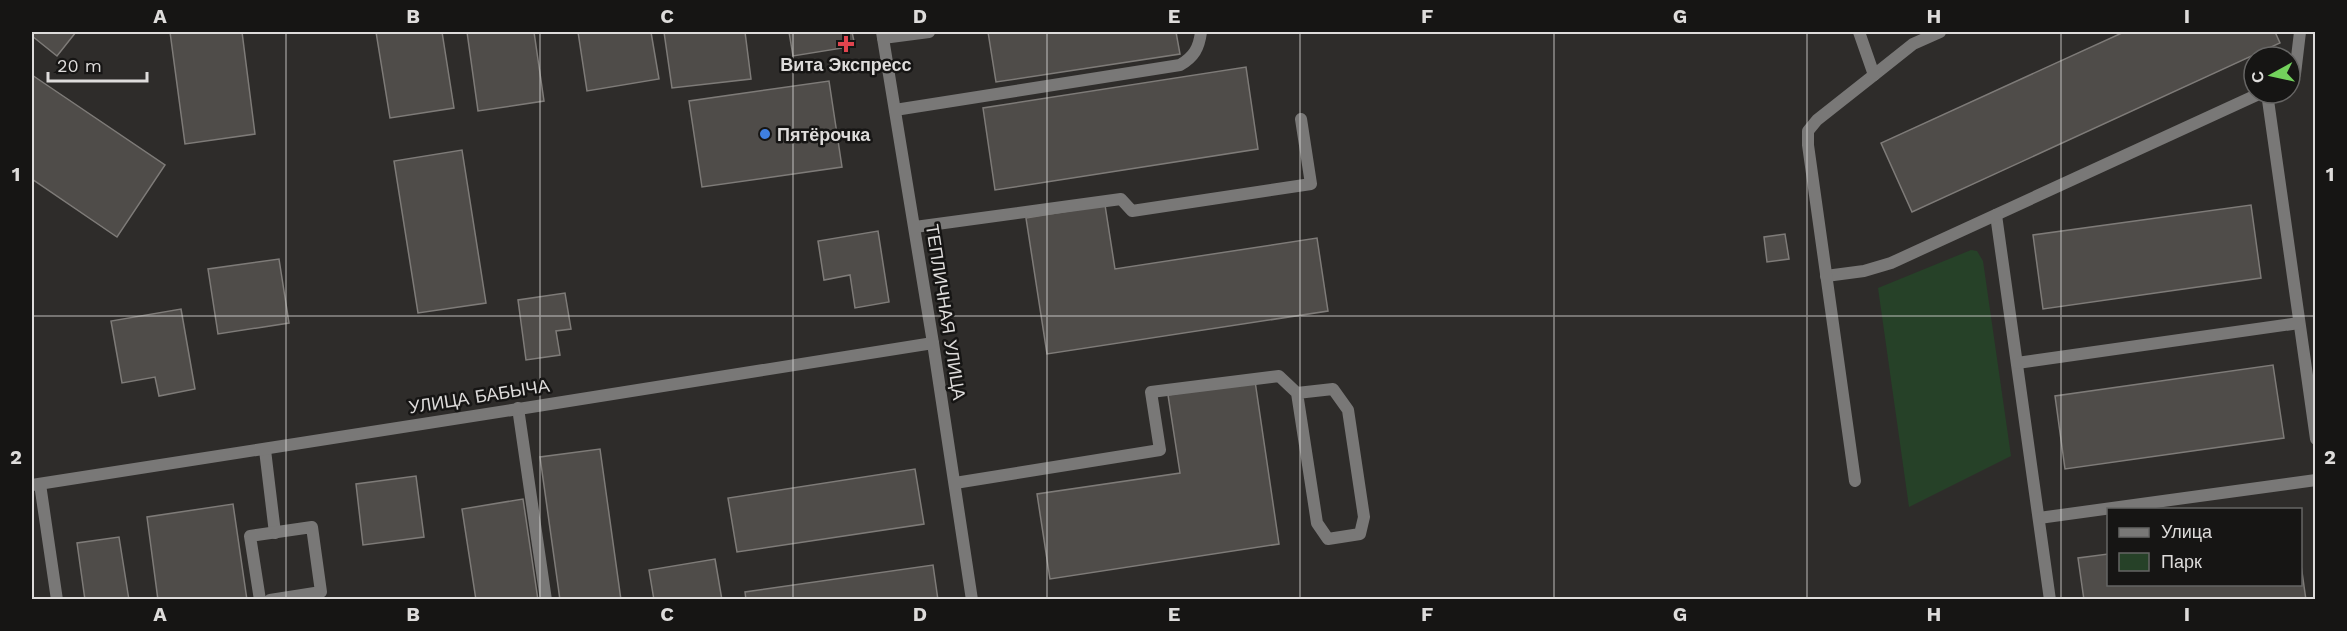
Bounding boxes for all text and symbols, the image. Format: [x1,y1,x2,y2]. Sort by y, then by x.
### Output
text: A [153,4,167,28]
text: B [406,4,420,28]
text: C [660,4,674,28]
text: D [913,4,927,28]
text: E [1168,4,1180,28]
text: F [1421,4,1433,28]
text: G [1673,4,1687,28]
text: H [1927,4,1941,28]
text: I [2184,4,2190,28]
marker: Вита Экспресс [839,37,853,51]
scale bar [48,45,147,83]
north arrow [2242,45,2302,105]
place label: Вита Экспресс [780,54,912,75]
text: 20 m [57,55,102,76]
text: С [2247,70,2268,84]
place label: Пятёрочка [777,124,871,145]
marker: Пятёрочка [758,127,772,141]
text: 1 [12,162,20,186]
text: 1 [2326,162,2334,186]
street label: ТЕПЛИЧНАЯ УЛИЦА [922,223,970,401]
street label: УЛИЦА БАБЫЧА [407,375,551,417]
text: 2 [10,445,22,469]
text: 2 [2324,445,2336,469]
legend [2107,508,2302,586]
text: Улица [2161,521,2213,542]
text: Парк [2161,551,2202,572]
text: A [153,602,167,626]
text: B [406,602,420,626]
text: C [660,602,674,626]
text: D [913,602,927,626]
text: E [1168,602,1180,626]
text: F [1421,602,1433,626]
text: G [1673,602,1687,626]
text: H [1927,602,1941,626]
text: I [2184,602,2190,626]

